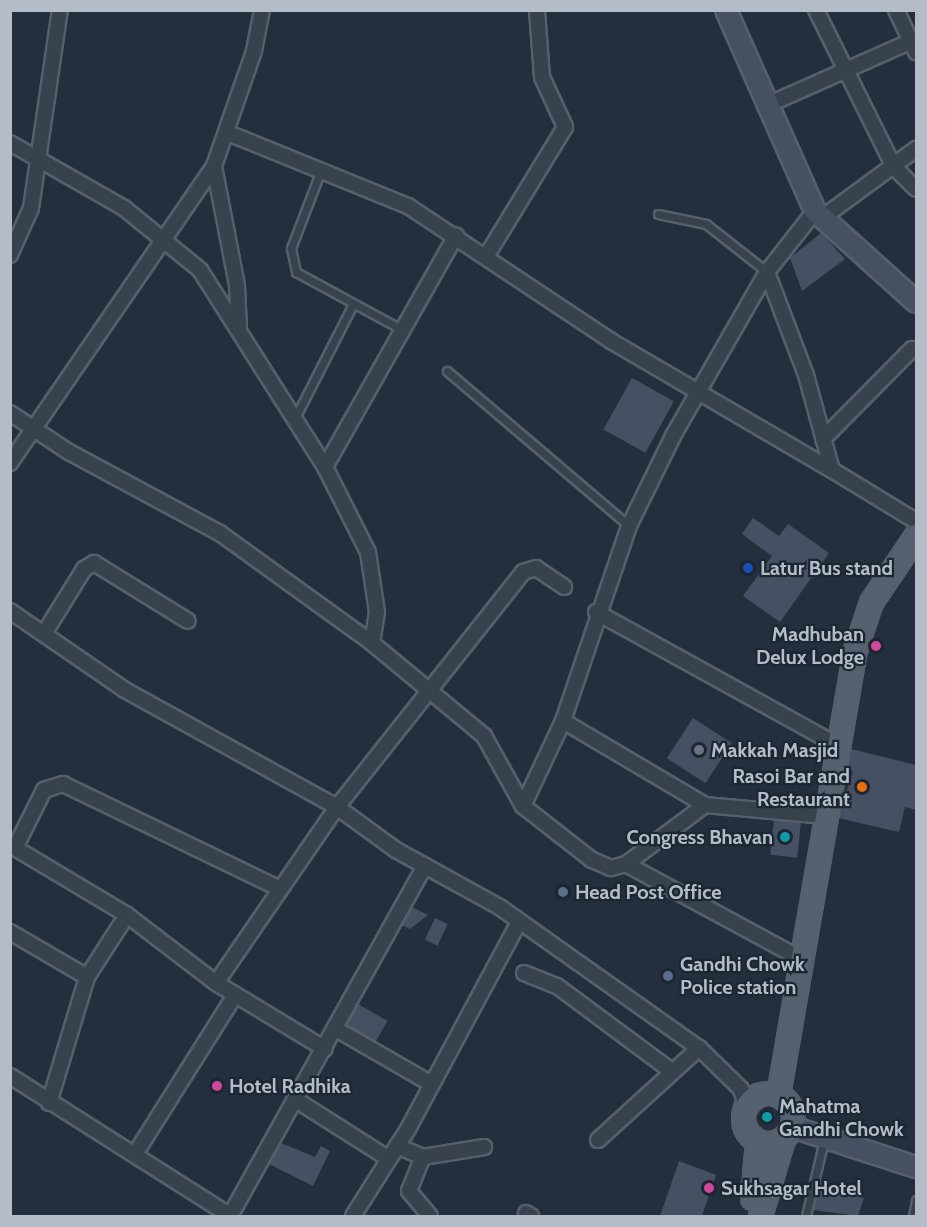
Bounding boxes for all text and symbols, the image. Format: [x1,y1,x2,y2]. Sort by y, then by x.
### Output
place label: Latur Bus stand [760,556,893,580]
marker: Latur Bus stand [741,561,755,575]
place label: Madhuban Delux Lodge [756,622,864,669]
marker: Madhuban Delux Lodge [869,639,883,653]
place label: Makkah Masjid [711,738,838,762]
marker: Makkah Masjid [692,743,706,757]
place label: Rasoi Bar and Restaurant [732,764,850,811]
marker: Rasoi Bar and Restaurant [855,780,869,794]
place label: Congress Bhavan [627,825,773,849]
marker: Congress Bhavan [778,830,792,844]
place label: Head Post Office [575,880,721,904]
marker: Head Post Office [556,885,570,899]
place label: Gandhi Chowk Police station [680,952,805,999]
marker: Gandhi Chowk Police station [661,969,675,983]
place label: Hotel Radhika [229,1074,351,1098]
marker: Hotel Radhika [210,1079,224,1093]
place label: Mahatma Gandhi Chowk [779,1094,904,1141]
marker: Mahatma Gandhi Chowk [760,1110,774,1124]
place label: Sukhsagar Hotel [721,1176,862,1200]
marker: Sukhsagar Hotel [702,1181,716,1195]

